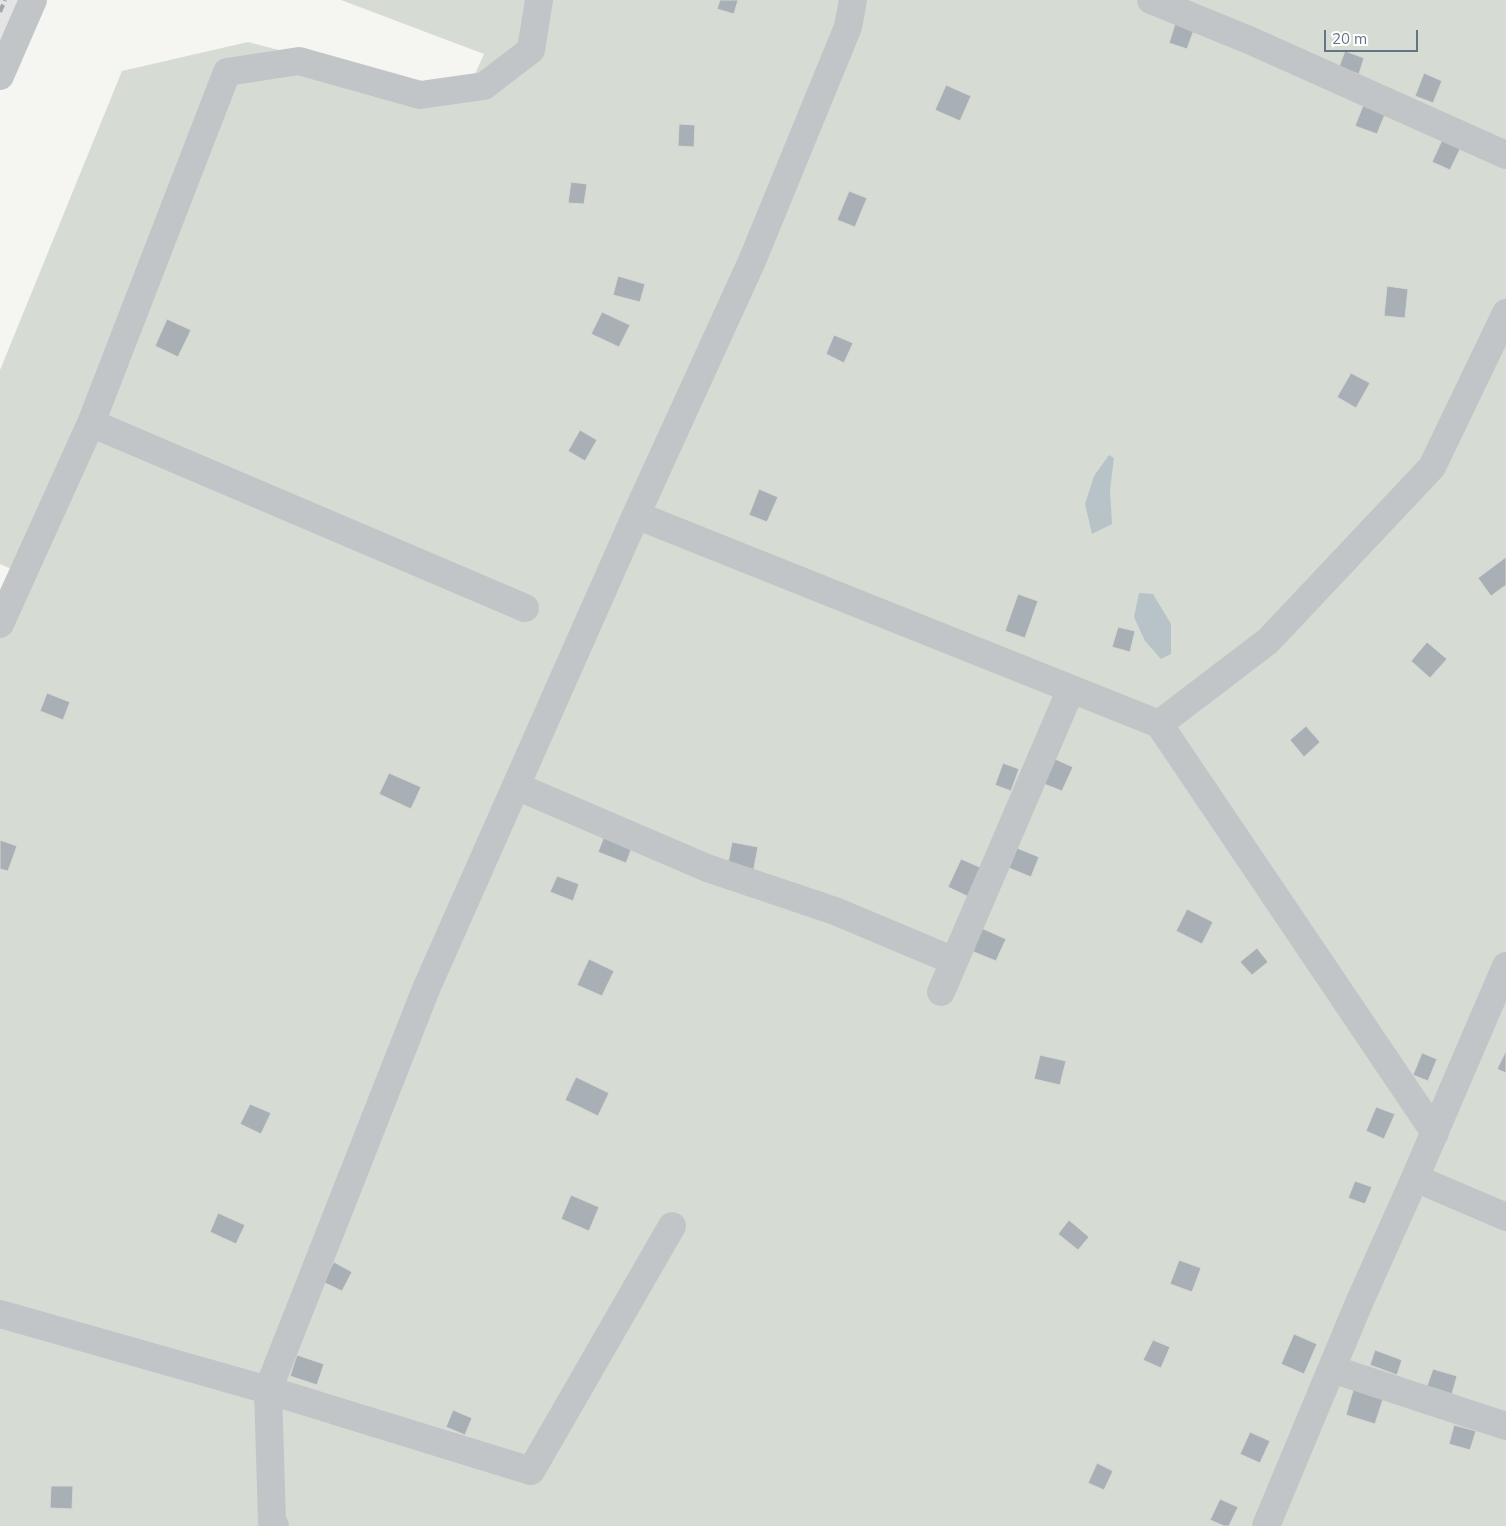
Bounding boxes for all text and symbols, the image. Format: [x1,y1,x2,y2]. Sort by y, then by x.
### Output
scale bar [1326,20,1420,52]
text: 20 m [1332,29,1367,48]

